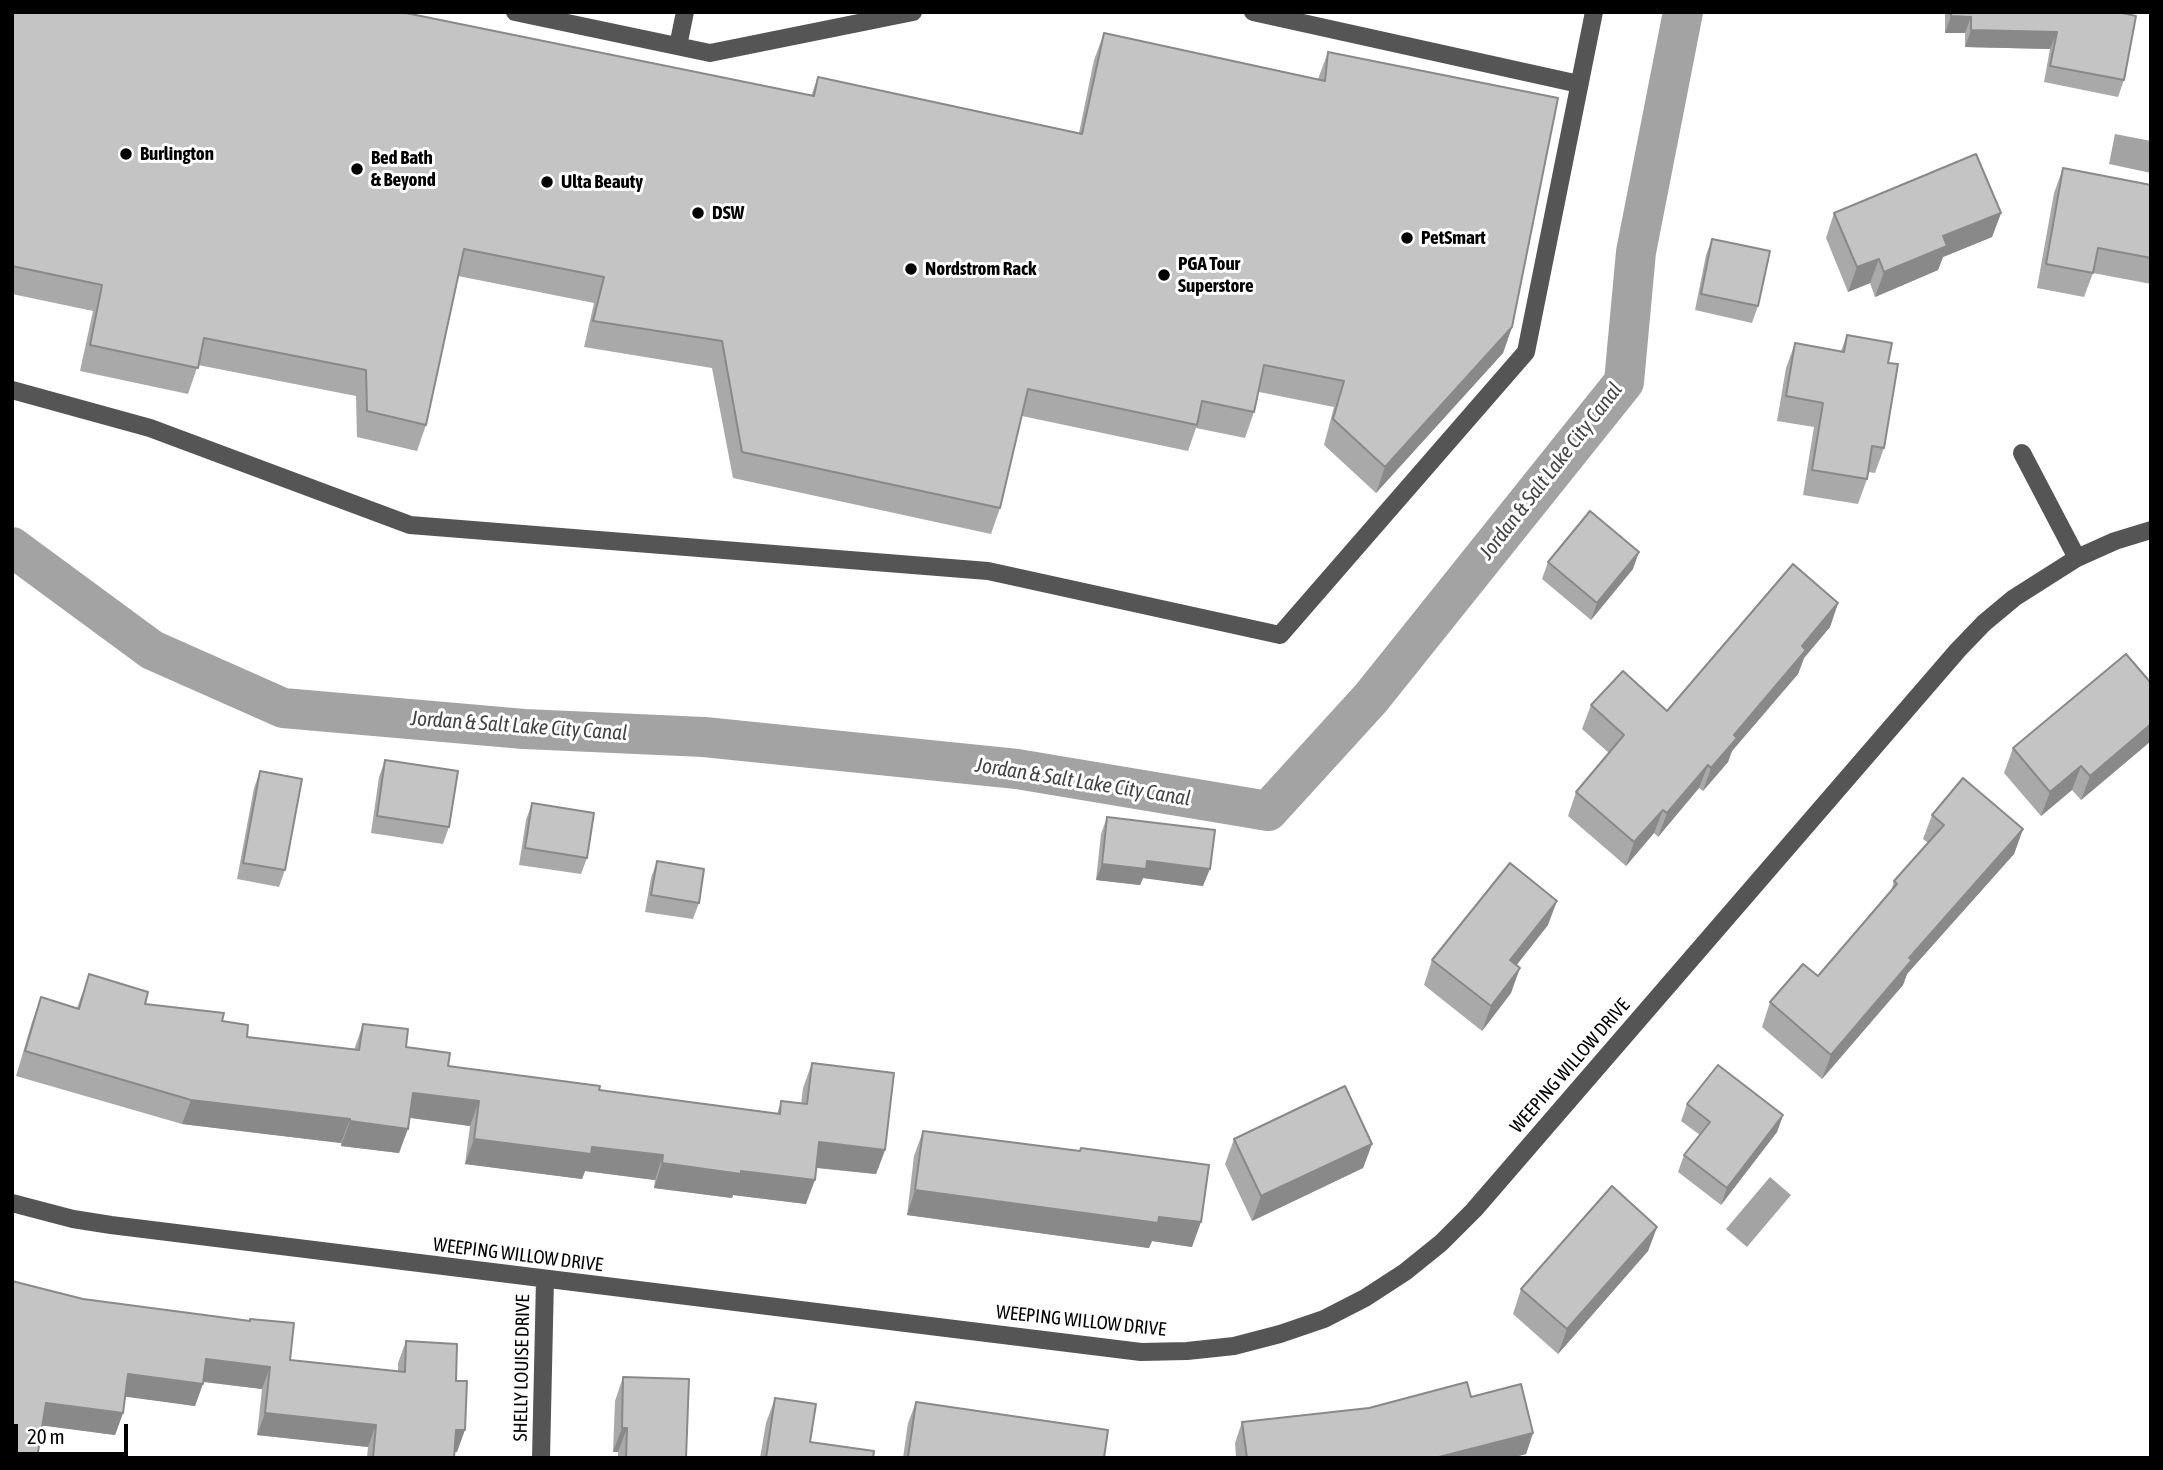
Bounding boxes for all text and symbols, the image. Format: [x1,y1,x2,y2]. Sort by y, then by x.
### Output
place label: Burlington [140,143,214,165]
marker: Burlington [118,146,134,162]
place label: Bed Bath & Beyond [371,147,436,191]
marker: Bed Bath & Beyond [349,161,365,177]
place label: Ulta Beauty [561,171,643,193]
marker: Ulta Beauty [539,174,555,190]
place label: DSW [712,202,744,224]
marker: DSW [690,205,706,221]
place label: PetSmart [1421,227,1486,249]
marker: PetSmart [1399,230,1415,246]
place label: PGA Tour Superstore [1178,253,1254,297]
place label: Nordstrom Rack [925,258,1036,280]
marker: Nordstrom Rack [903,261,919,277]
marker: PGA Tour Superstore [1156,267,1172,283]
water label: Jordan & Salt Lake City Canal [1474,378,1628,564]
water label: Jordan & Salt Lake City Canal [410,706,628,746]
water label: Jordan & Salt Lake City Canal [974,753,1192,811]
street label: WEEPING WILLOW DRIVE [1505,994,1635,1138]
street label: WEEPING WILLOW DRIVE [432,1233,604,1277]
street label: SHELLY LOUISE DRIVE [509,1294,535,1442]
street label: WEEPING WILLOW DRIVE [995,1301,1167,1341]
scale bar [18,1410,131,1454]
text: 20 m [27,1424,65,1448]

